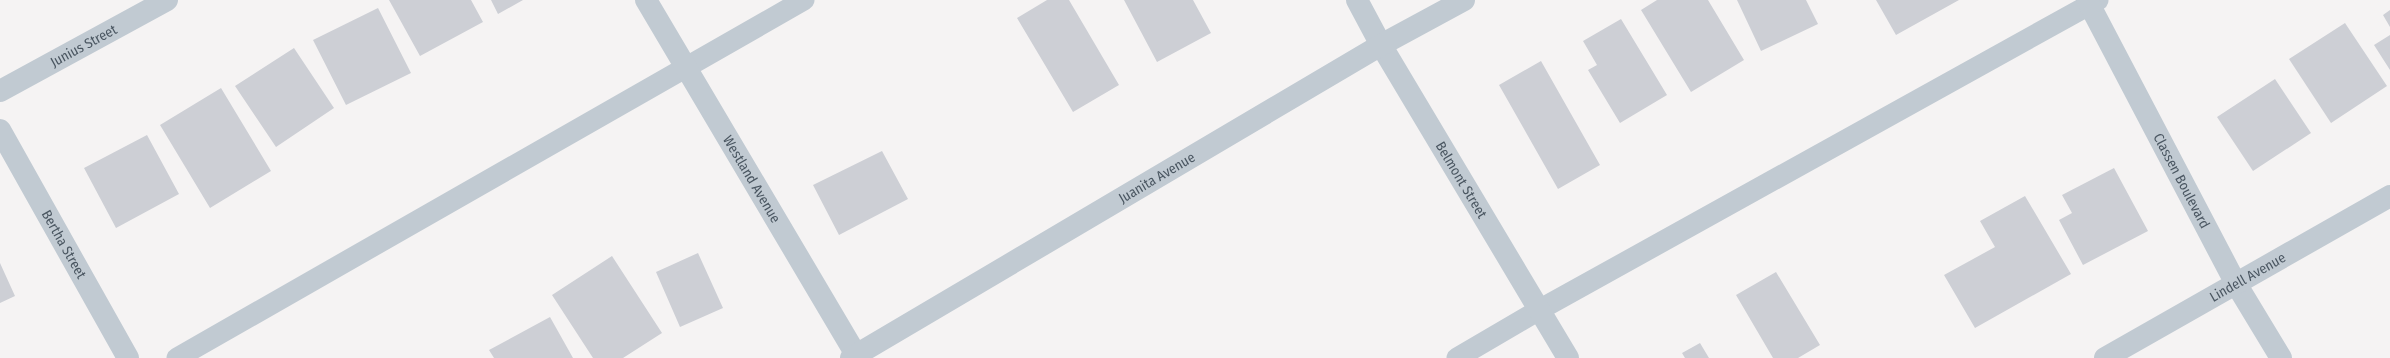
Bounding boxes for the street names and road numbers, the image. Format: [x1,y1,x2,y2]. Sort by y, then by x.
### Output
street label: Junius Street [47,20,120,71]
street label: Classen Boulevard [2150,130,2214,231]
street label: Westland Avenue [720,132,784,226]
street label: Belmont Street [1432,138,1491,221]
street label: Juanita Avenue [1115,148,1198,207]
street label: Bertha Street [38,207,90,282]
street label: Lindell Avenue [2207,249,2289,305]

